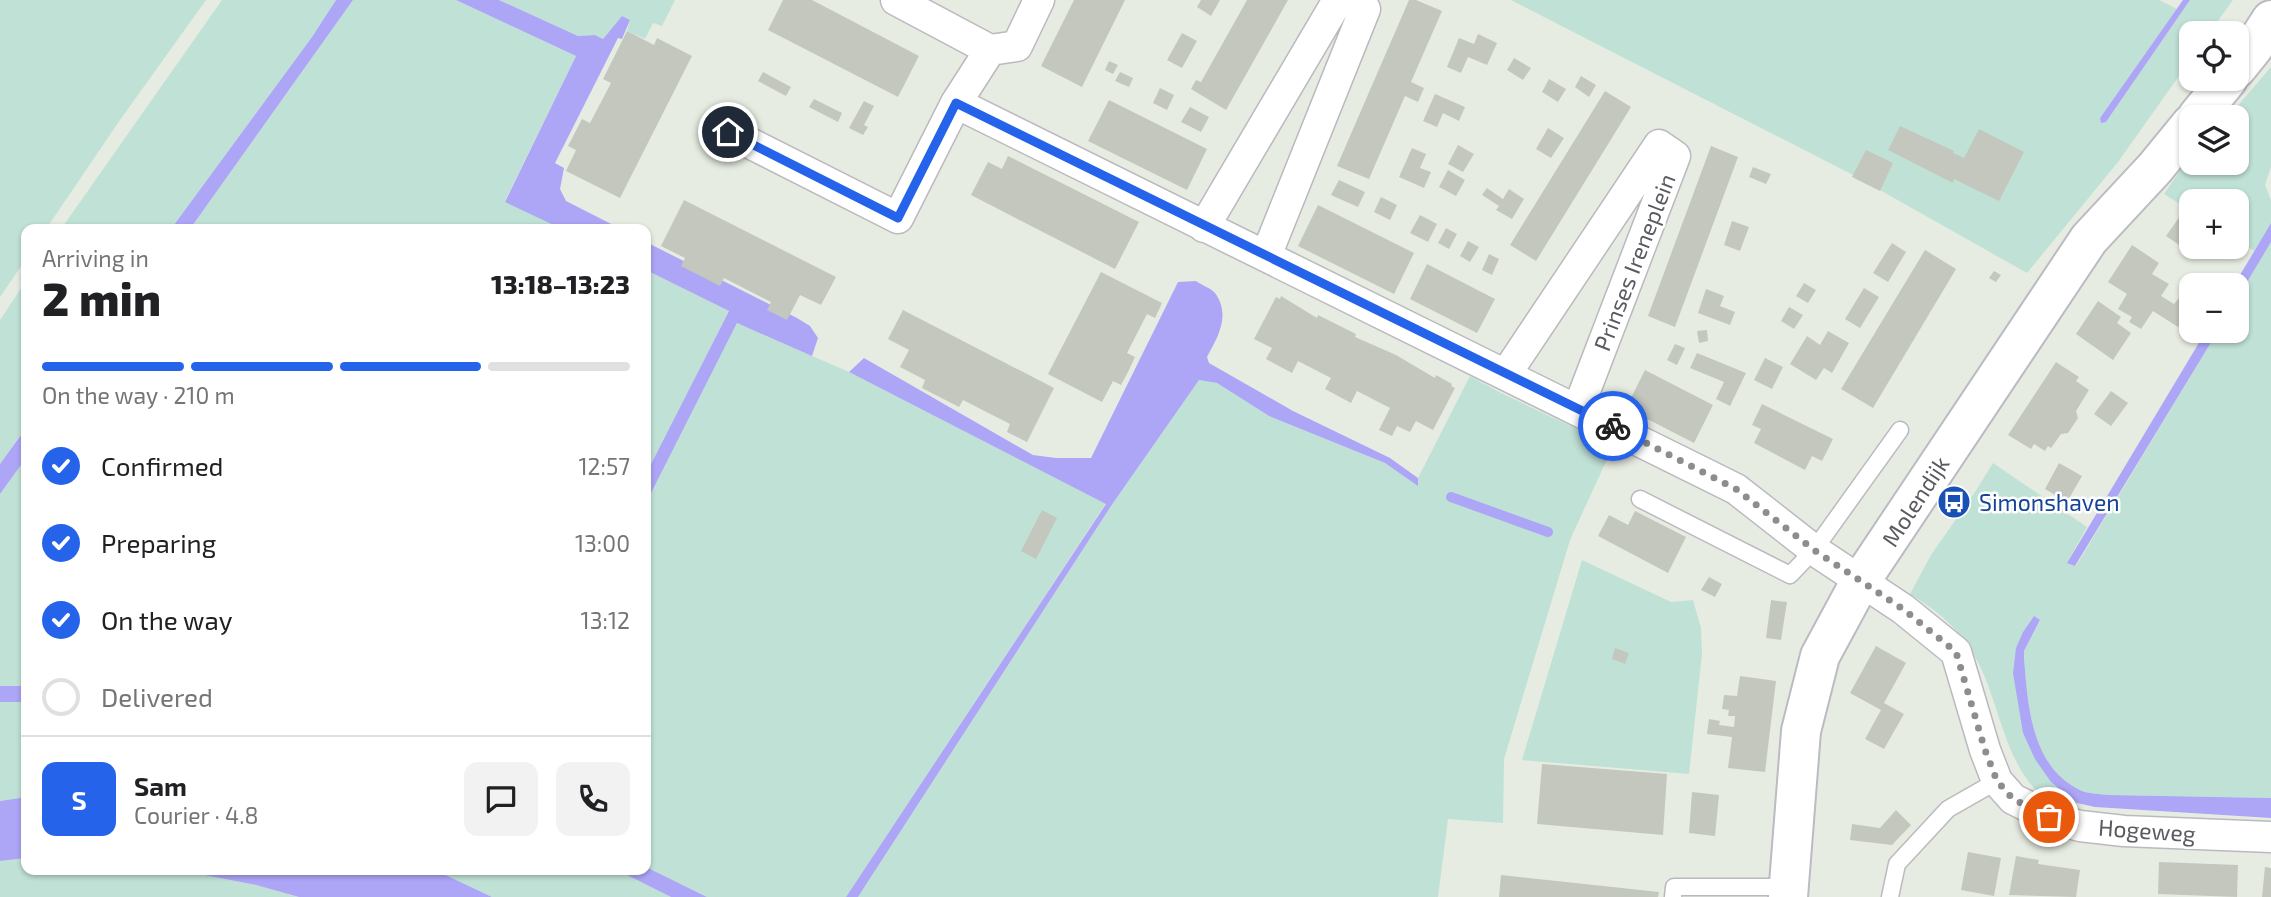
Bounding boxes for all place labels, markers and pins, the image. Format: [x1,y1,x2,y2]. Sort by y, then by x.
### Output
pin [698,102,758,162]
bus stop icon: Simonshaven [1935,483,1973,521]
place label: Simonshaven [1979,488,2120,516]
pin [2019,787,2079,847]

